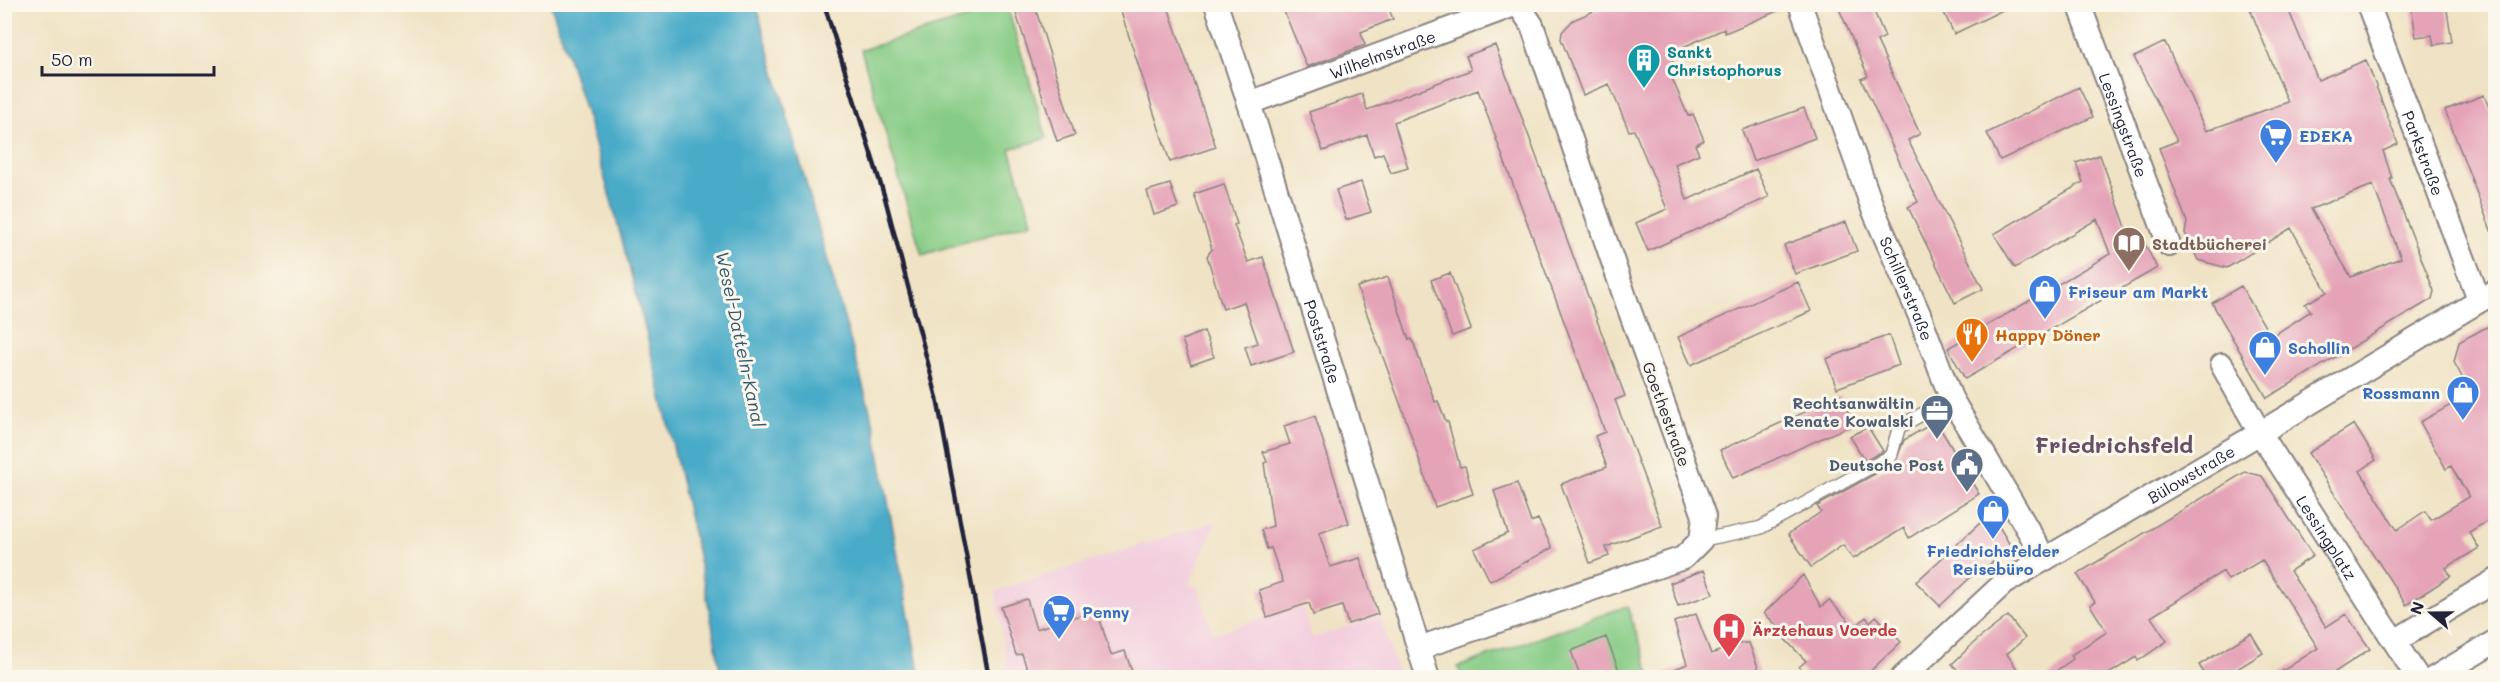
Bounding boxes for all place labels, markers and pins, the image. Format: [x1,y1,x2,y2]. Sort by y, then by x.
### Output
place label: Sankt Christophorus [1667,41,1781,80]
building icon: Sankt Christophorus [1626,42,1662,89]
supermarket icon: EDEKA [2258,117,2294,164]
place label: EDEKA [2299,125,2353,146]
library icon: Stadtbücherei [2111,225,2147,272]
place label: Stadtbücherei [2152,233,2267,254]
shop icon: Friseur am Markt [2027,273,2063,320]
place label: Friseur am Markt [2068,281,2208,302]
restaurant icon: Happy Döner [1954,316,1990,363]
place label: Happy Döner [1995,324,2101,345]
shop icon: Schollin [2247,329,2283,376]
place label: Schollin [2288,337,2350,358]
shop icon: Rossmann [2445,374,2481,421]
place label: Rossmann [2362,382,2440,403]
place label: Rechtsanwältin Renate Kowalski [1783,392,1914,431]
office icon: Rechtsanwältin Renate Kowalski [1919,393,1955,440]
public building icon: Deutsche Post [1949,446,1985,493]
place label: Deutsche Post [1829,454,1944,475]
shop icon: Friedrichsfelder Reisebüro [1975,493,2011,540]
place label: Friedrichsfelder Reisebüro [1926,540,2060,579]
supermarket icon: Penny [1041,593,1077,640]
place label: Penny [1082,601,1130,622]
hospital icon: Ärztehaus Voerde [1711,611,1747,658]
place label: Ärztehaus Voerde [1752,619,1897,640]

